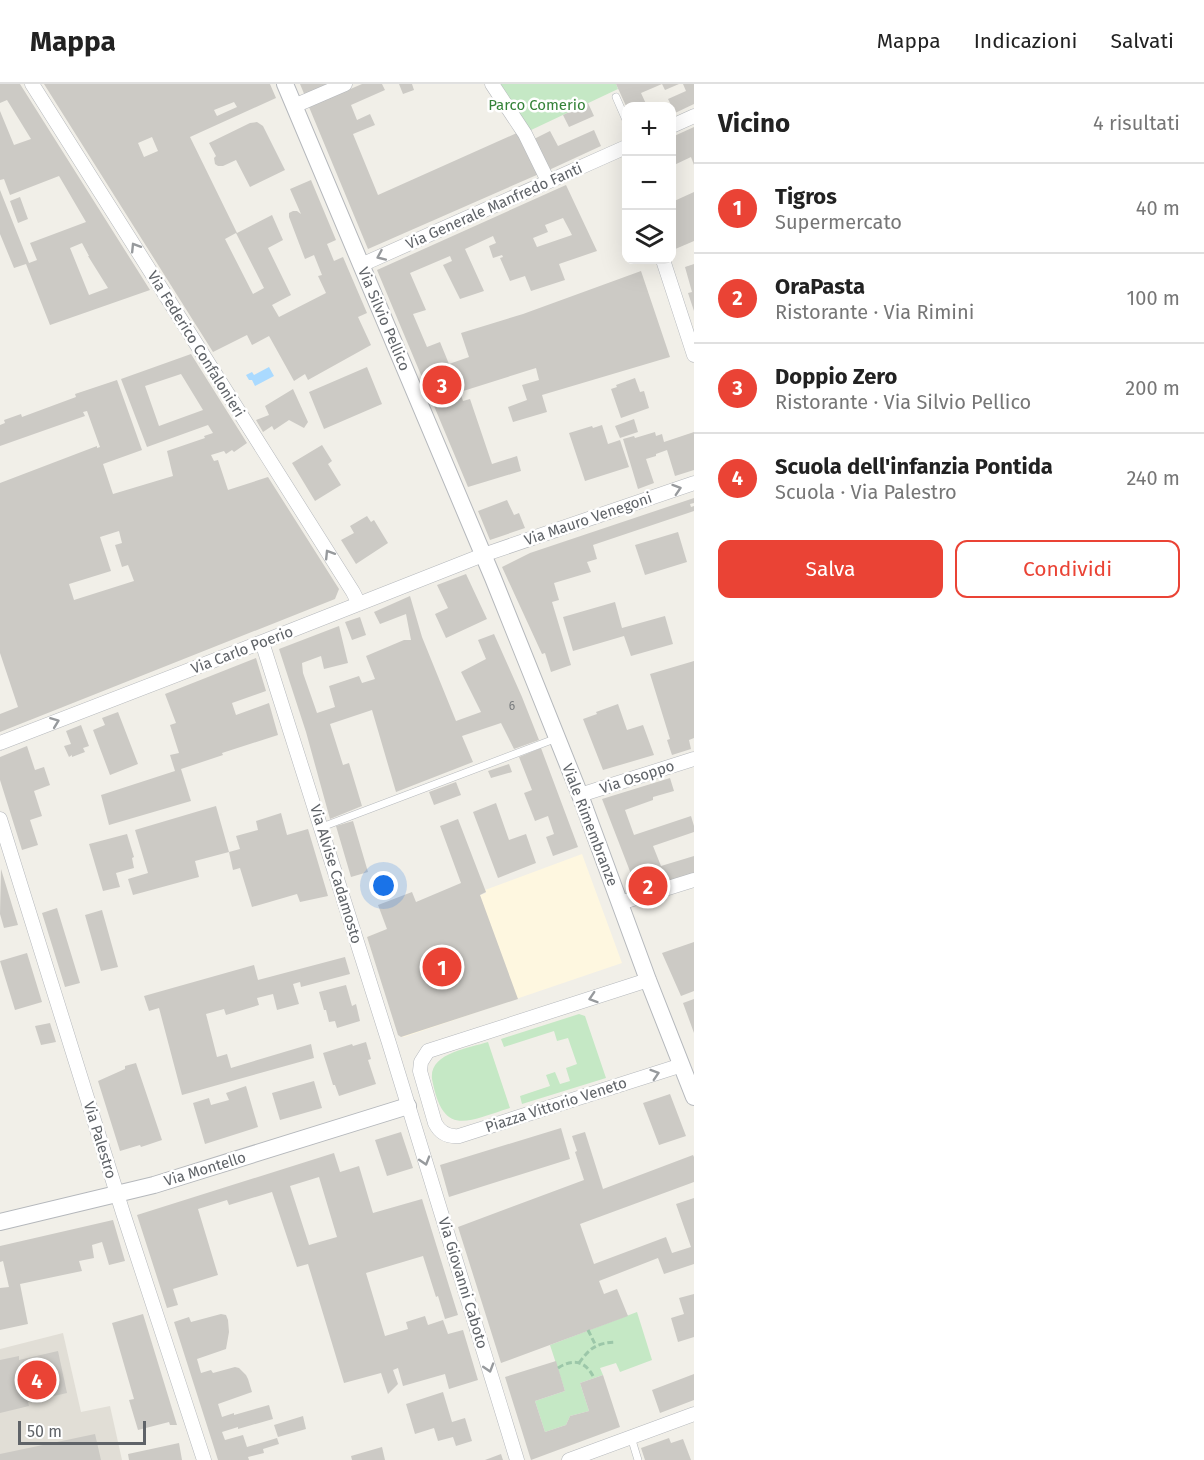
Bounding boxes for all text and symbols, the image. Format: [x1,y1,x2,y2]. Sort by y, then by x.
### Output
text: Mappa [30,25,116,58]
text: Mappa [877,28,941,54]
text: Indicazioni [974,28,1077,54]
text: Salvati [1110,28,1174,54]
park label: Parco Comerio [488,96,586,114]
map controls [622,102,676,264]
button: + [622,102,676,156]
text: Vicino [718,108,790,139]
text: 4 risultati [1093,111,1180,135]
button: − [622,156,676,210]
street label: Via Generale Manfredo Fanti [403,159,585,253]
text: Tigros [775,183,837,210]
text: 1 [733,196,742,220]
text: 40 m [1136,196,1180,220]
button: layers [622,210,676,264]
text: Supermercato [775,210,902,234]
one-way arrow [131,243,142,254]
one-way arrow [377,249,388,261]
street label: Via Silvio Pellico [354,264,414,374]
street label: Via Federico Confalonieri [144,268,248,420]
text: OraPasta [775,273,865,300]
text: 2 [732,286,743,310]
text: 100 m [1127,286,1180,310]
text: Ristorante · Via Rimini [775,300,974,324]
pin: 3 [422,362,462,408]
text: Doppio Zero [775,363,897,390]
text: 3 [732,376,743,400]
text: 200 m [1125,376,1180,400]
text: Ristorante · Via Silvio Pellico [775,390,1031,414]
text: Scuola dell'infanzia Pontida [775,453,1053,480]
text: 4 [732,466,743,490]
text: 240 m [1126,466,1180,490]
text: Scuola · Via Palestro [775,480,957,504]
one-way arrow [671,484,682,496]
street label: Via Mauro Venegoni [522,489,654,549]
button: Salva [718,540,943,598]
button: Condividi [955,540,1180,598]
one-way arrow [325,549,336,560]
street label: Via Carlo Poerio [188,622,296,678]
house number: 6 [509,699,515,713]
one-way arrow [48,717,59,729]
street label: Via Osoppo [597,756,677,798]
street label: Viale Rimembranze [558,761,622,889]
street label: Via Alvise Cadamosto [306,802,366,946]
pin: 2 [628,864,668,908]
your location [369,871,398,900]
pin: 1 [422,944,462,990]
one-way arrow [588,991,599,1003]
one-way arrow [649,1069,660,1081]
street label: Piazza Vittorio Veneto [483,1074,629,1136]
street label: Via Palestro [80,1099,120,1181]
street label: Via Montello [162,1148,248,1190]
one-way arrow [418,1156,431,1166]
street label: Via Giovanni Caboto [434,1215,492,1351]
pin: 4 [18,1358,57,1402]
one-way arrow [482,1362,494,1373]
scale bar [18,1418,146,1446]
text: 50 m [27,1422,62,1441]

